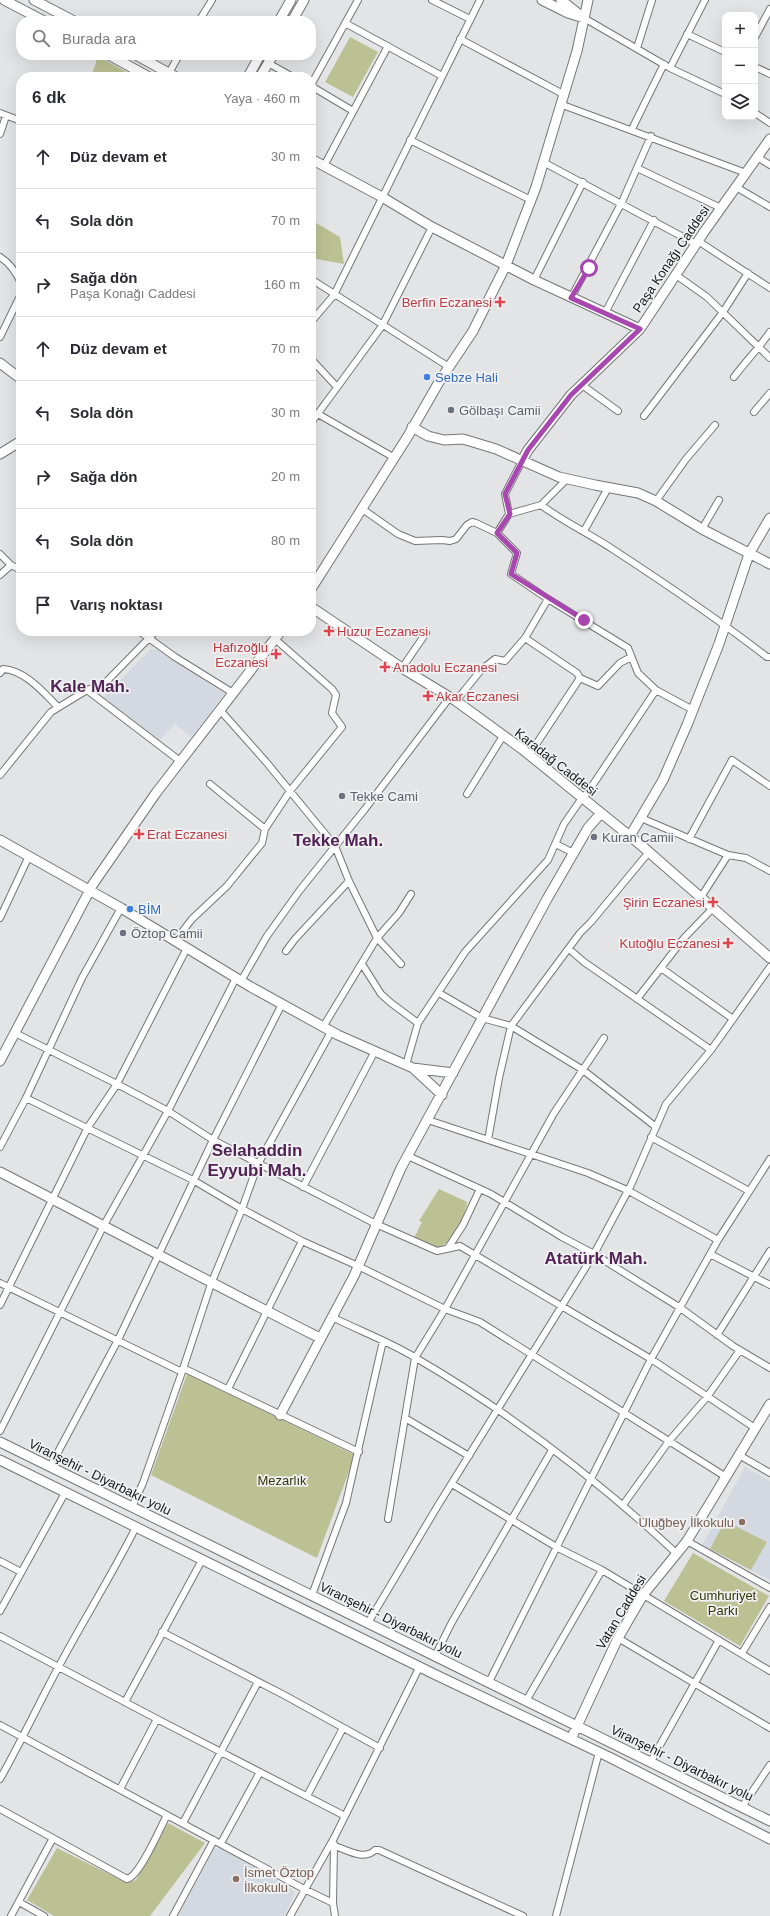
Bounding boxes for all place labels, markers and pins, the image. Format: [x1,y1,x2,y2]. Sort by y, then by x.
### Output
place label: Berfin Eczanesi [402,295,492,310]
marker: Berfin Eczanesi [495,297,505,307]
place label: Sebze Hali [435,370,498,385]
marker: Sebze Hali [422,372,432,382]
place label: Gölbaşı Camii [459,403,541,418]
marker: Gölbaşı Camii [446,405,456,415]
place label: Huzur Eczanesi [337,624,428,639]
marker: Huzur Eczanesi [324,626,334,636]
place label: Hafızoğlu Eczanesi [213,640,268,670]
marker: Hafızoğlu Eczanesi [271,649,281,659]
place label: Anadolu Eczanesi [393,660,497,675]
marker: Anadolu Eczanesi [380,662,390,672]
place label: Akar Eczanesi [436,689,519,704]
marker: Akar Eczanesi [423,691,433,701]
place label: Tekke Cami [350,789,418,804]
marker: Tekke Cami [337,791,347,801]
place label: Erat Eczanesi [147,827,227,842]
marker: Erat Eczanesi [134,829,144,839]
place label: Kuran Camii [602,830,674,845]
marker: Kuran Camii [589,832,599,842]
place label: Şirin Eczanesi [623,895,705,910]
marker: Şirin Eczanesi [708,897,718,907]
place label: BİM [138,902,161,917]
marker: BİM [125,904,135,914]
place label: Öztop Camii [131,926,203,941]
marker: Öztop Camii [118,928,128,938]
place label: Kutoğlu Eczanesi [620,936,720,951]
marker: Kutoğlu Eczanesi [723,938,733,948]
place label: Uluğbey İlkokulu [639,1515,734,1530]
marker: Uluğbey İlkokulu [737,1517,747,1527]
place label: İsmet Öztop İlkokulu [244,1865,314,1895]
marker: İsmet Öztop İlkokulu [231,1874,241,1884]

